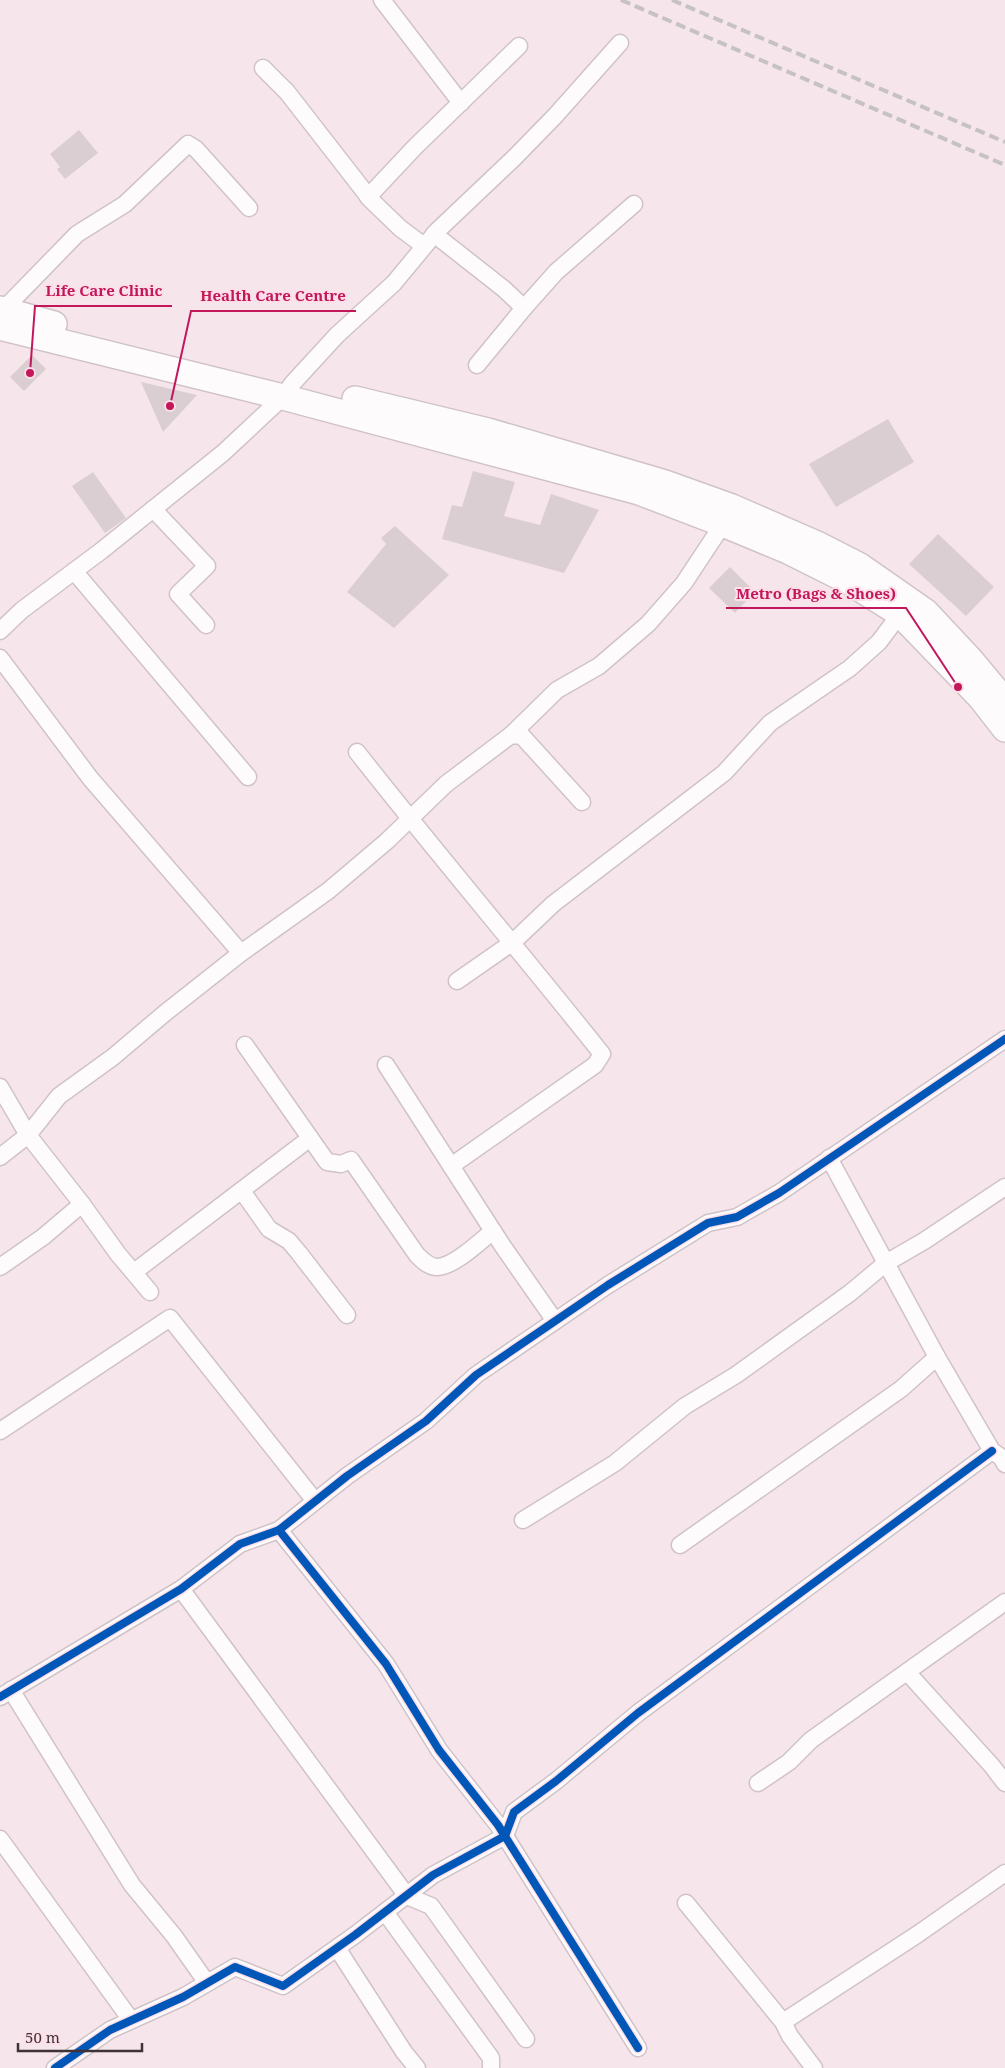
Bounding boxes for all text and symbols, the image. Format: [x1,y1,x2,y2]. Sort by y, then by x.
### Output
callout: Life Care Clinic [35,276,172,306]
text: Life Care Clinic [46,280,163,300]
callout: Health Care Centre [191,281,356,311]
text: Health Care Centre [200,285,346,305]
callout: Metro (Bags & Shoes) [726,578,906,608]
text: Metro (Bags & Shoes) [736,583,896,603]
scale bar [18,2020,141,2052]
text: 50 m [25,2027,60,2047]

